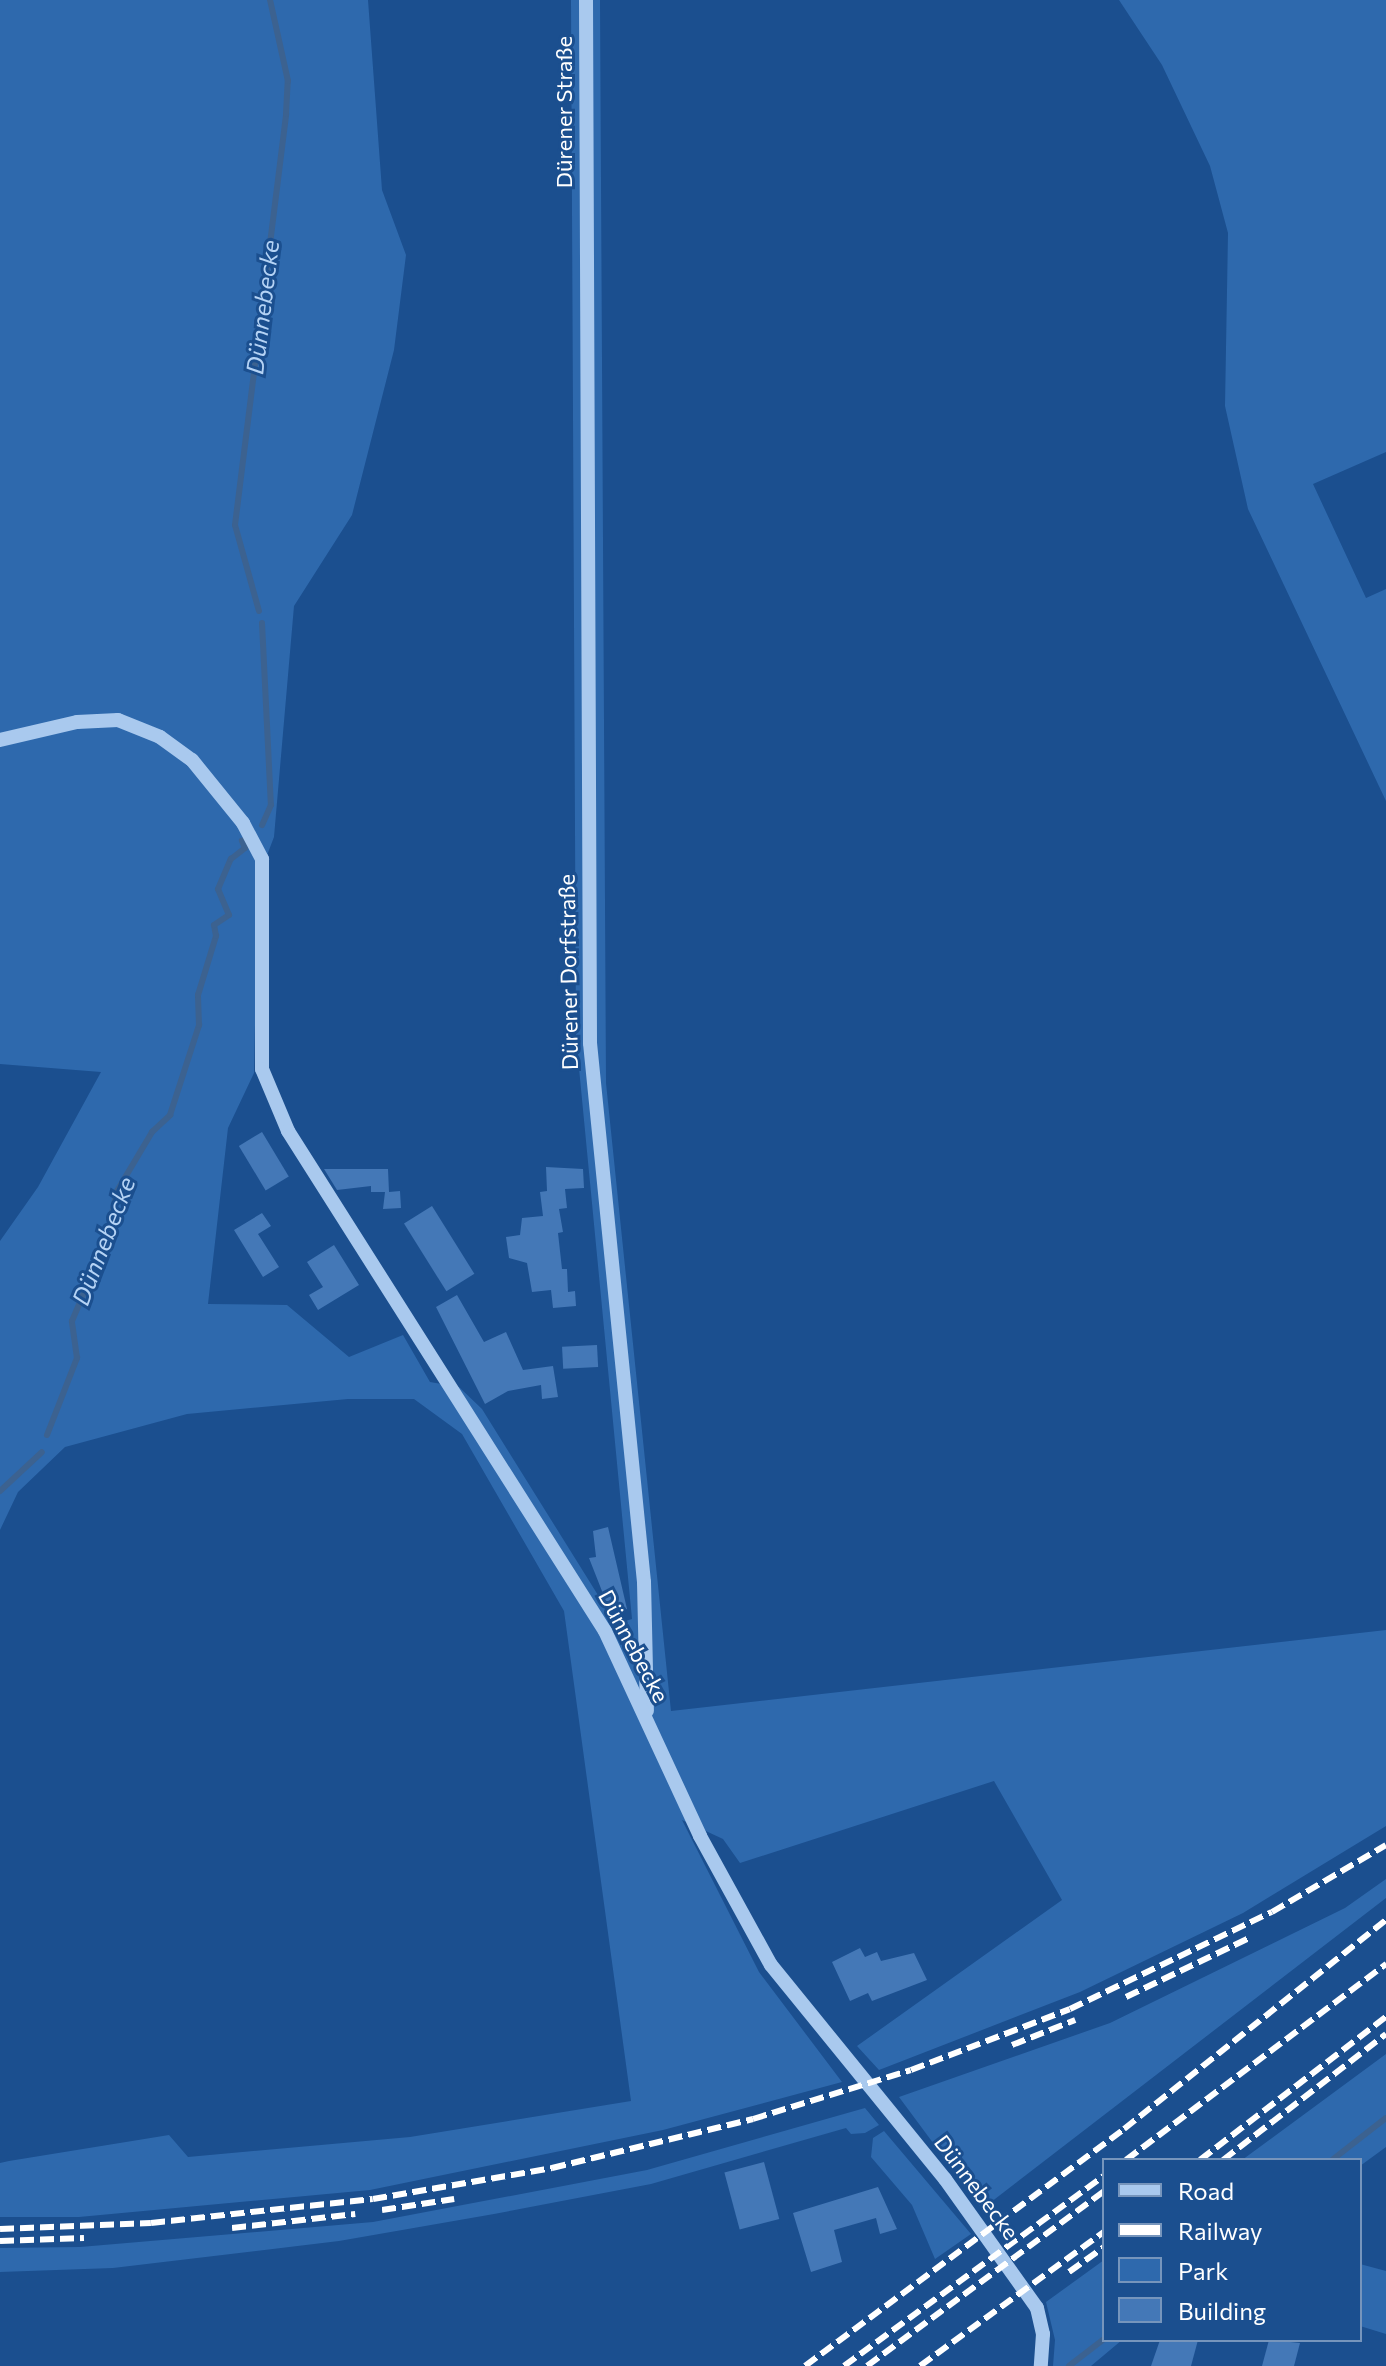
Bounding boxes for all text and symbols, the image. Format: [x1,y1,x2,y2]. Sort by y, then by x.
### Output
street label: Dürener Straße [551,36,577,188]
water label: Dünnebecke [239,238,285,376]
street label: Dürener Dorfstraße [553,874,583,1070]
water label: Dünnebecke [65,1173,141,1309]
street label: Dünnebecke [593,1585,675,1707]
street label: Dünnebecke [929,2130,1025,2244]
legend [1102,2158,1362,2342]
text: Road [1178,2176,1234,2205]
text: Railway [1178,2216,1263,2245]
text: Park [1178,2256,1228,2285]
text: Building [1178,2296,1266,2325]

